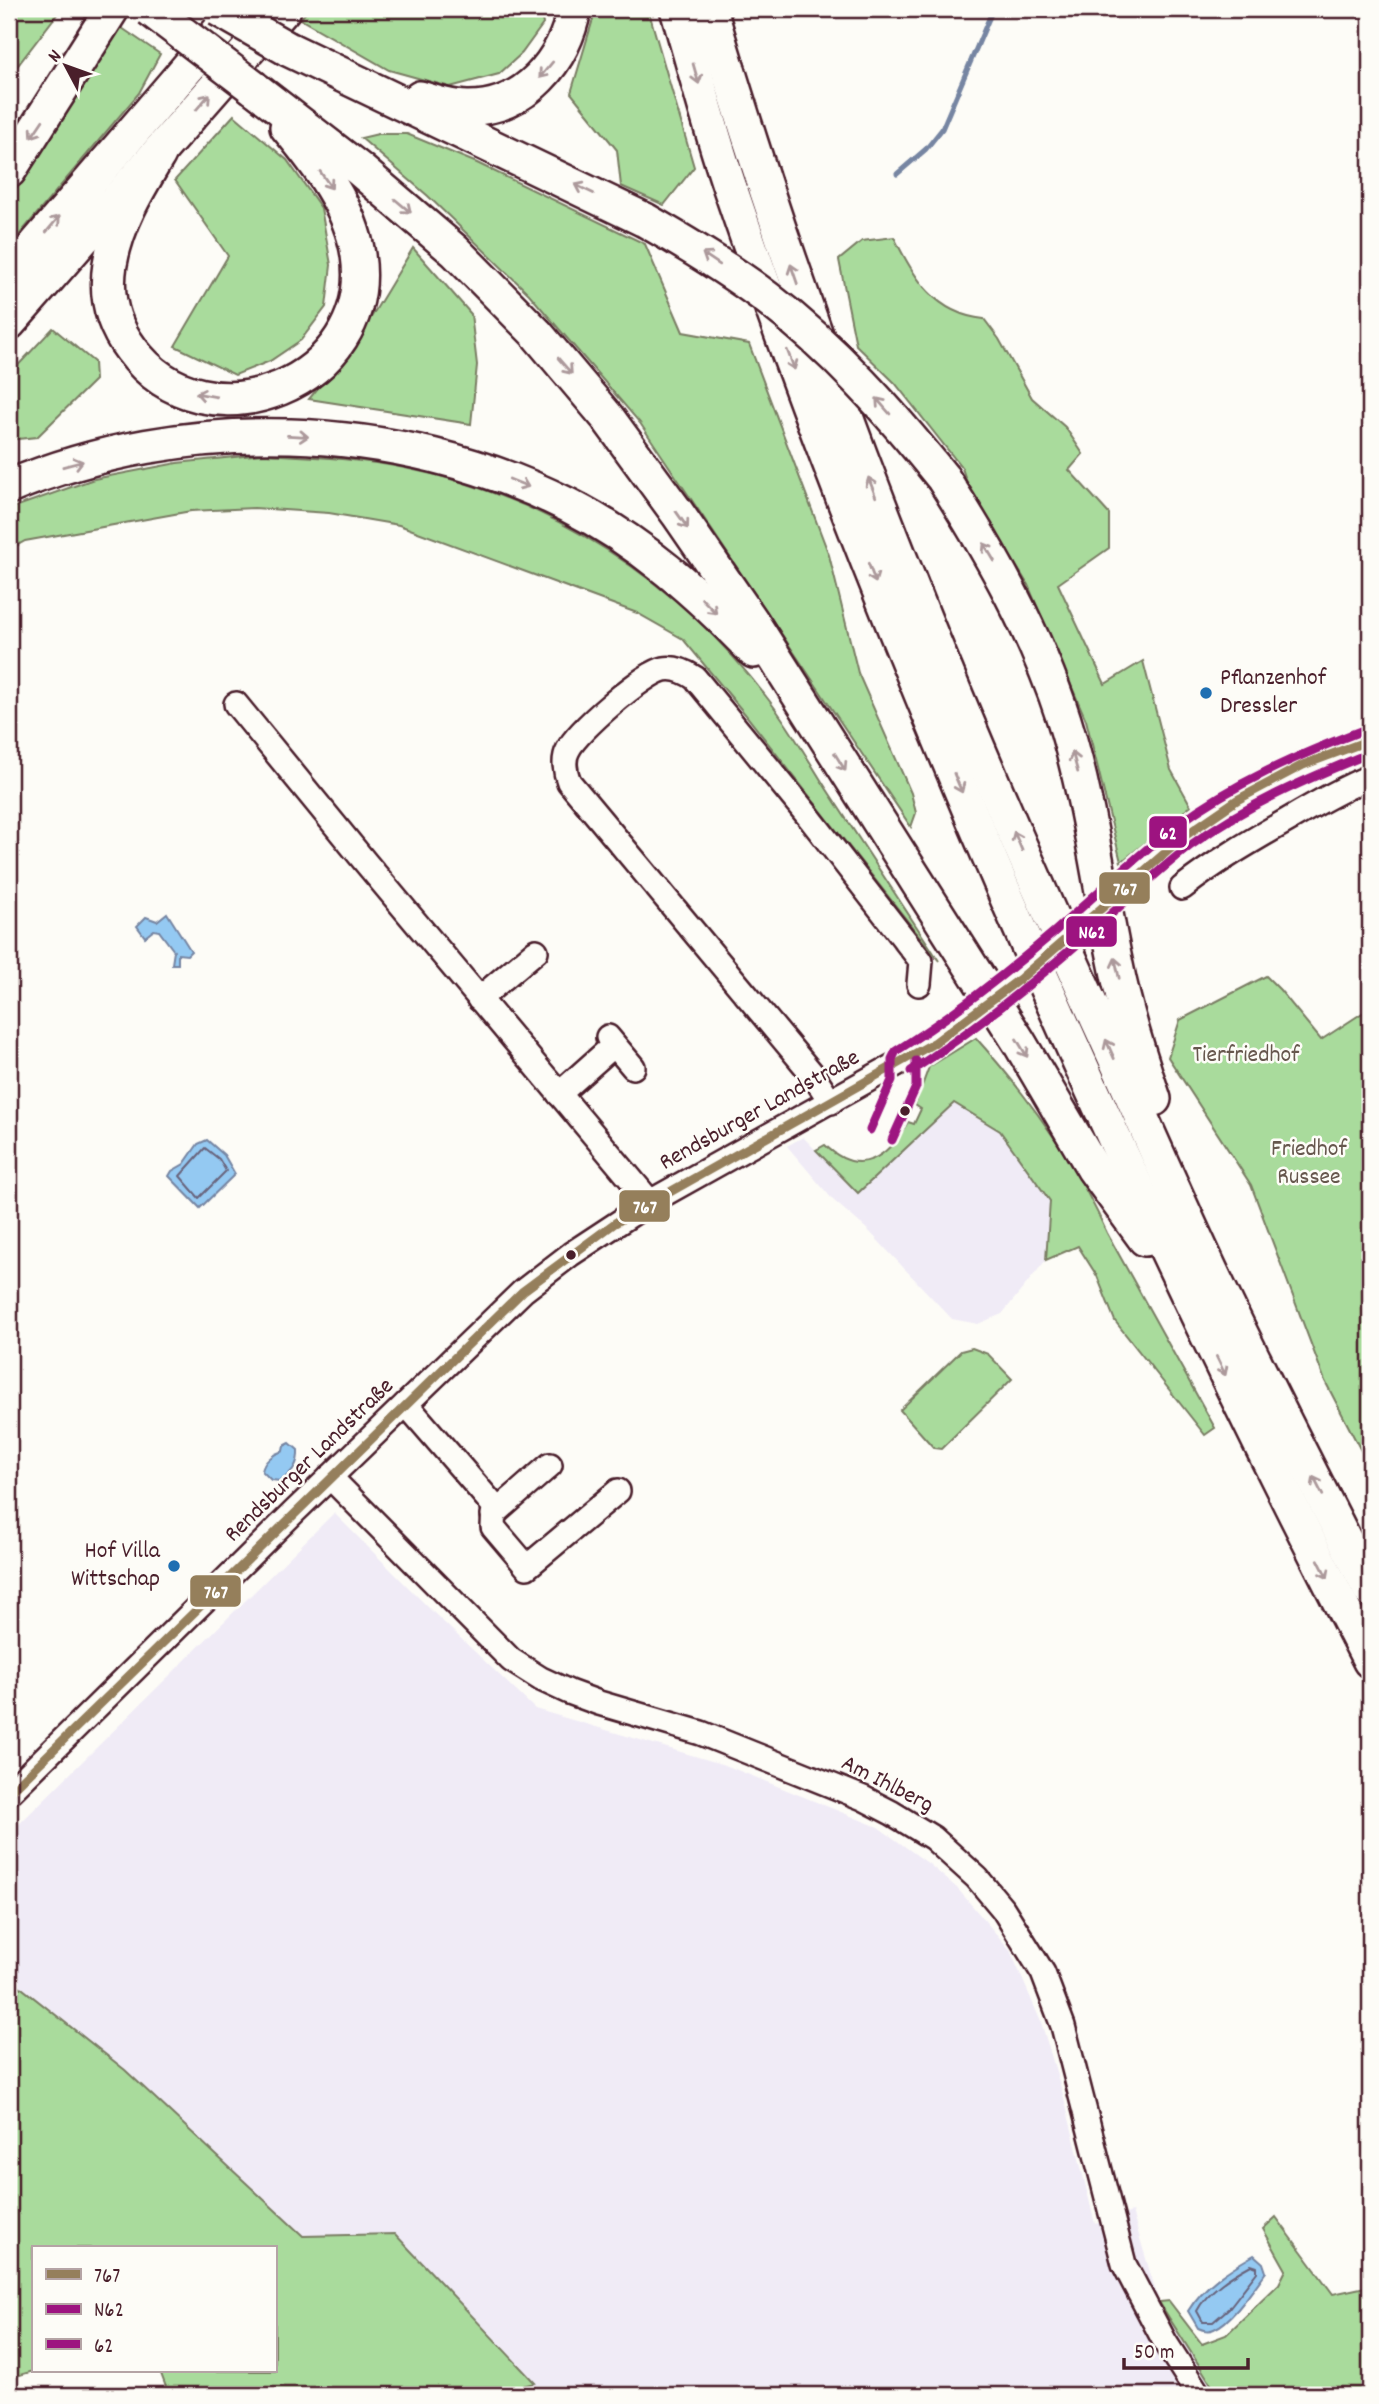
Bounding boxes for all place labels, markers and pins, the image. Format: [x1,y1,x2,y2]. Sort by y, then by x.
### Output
place label: Pflanzenhof Dressler [1220,662,1327,724]
marker: Pflanzenhof Dressler [1198,685,1214,701]
unlabelled marker [898,1104,912,1118]
unlabelled marker [564,1248,578,1262]
place label: Hof Villa Wittschap [71,1535,161,1597]
marker: Hof Villa Wittschap [166,1558,182,1574]

